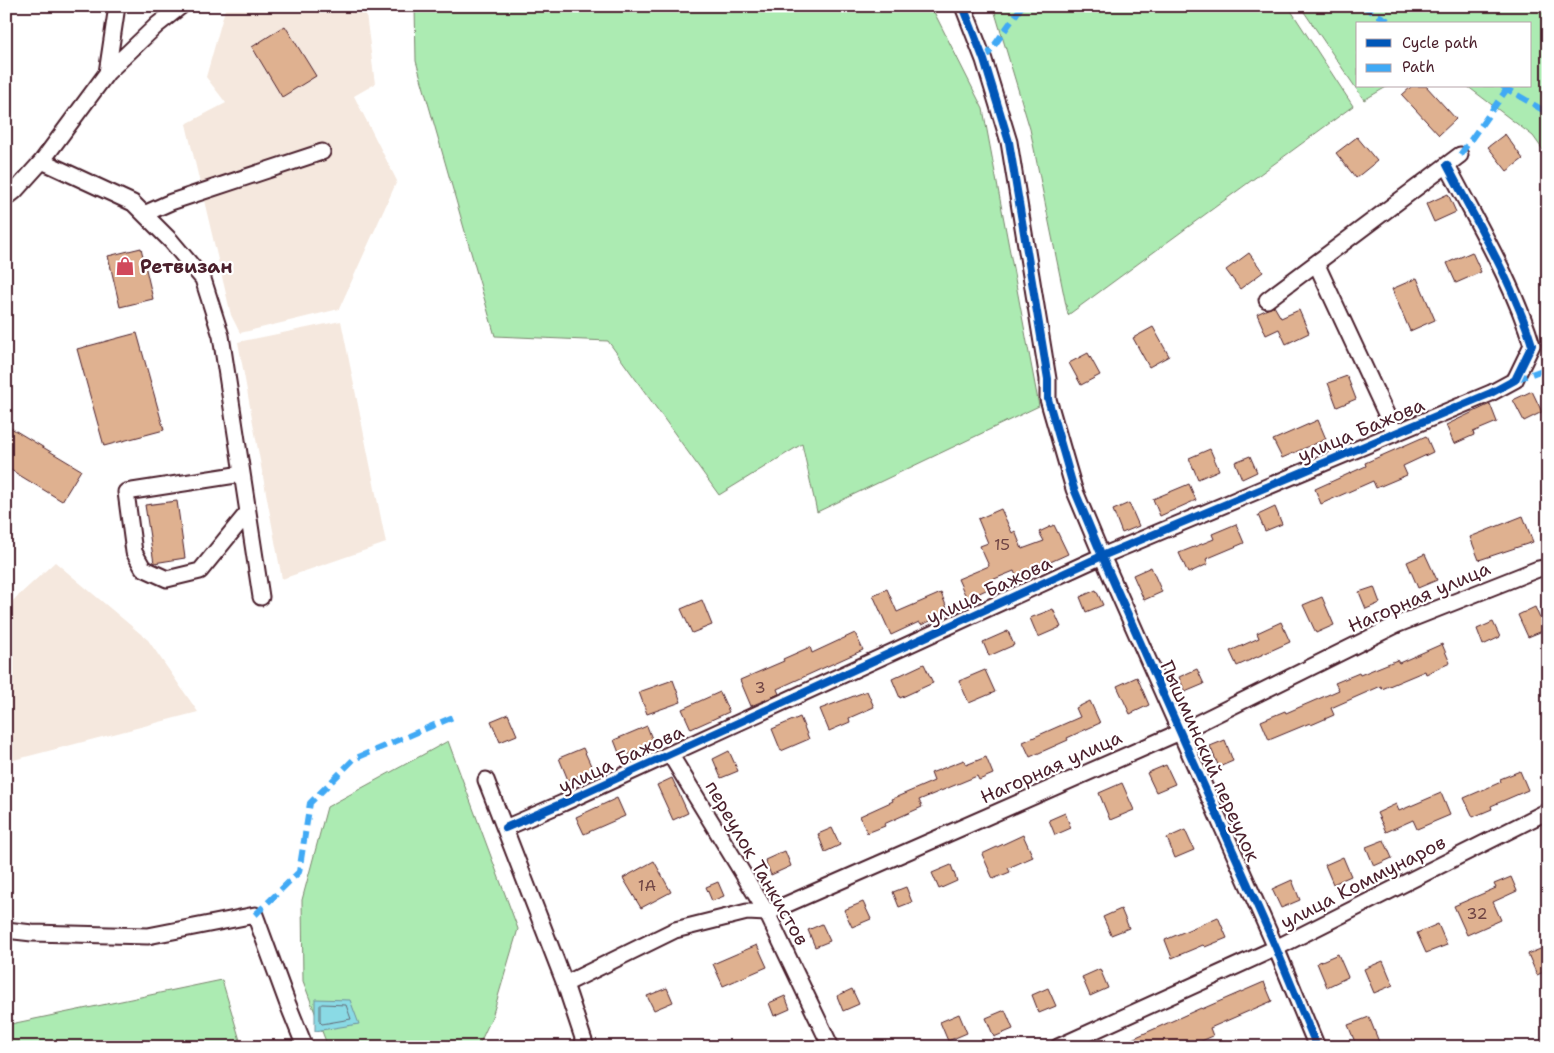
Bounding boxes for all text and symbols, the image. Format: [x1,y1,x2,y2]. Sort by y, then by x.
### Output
legend [1356,22,1532,88]
text: Cycle path [1402,33,1478,53]
text: Path [1402,57,1435,77]
place label: Ретвизан [140,254,233,279]
shop icon: Ретвизан [114,255,136,277]
street label: улица Бажова [1294,392,1428,468]
house number: 15 [994,534,1010,555]
street label: улица Бажова [922,550,1056,630]
street label: Нагорная улица [1344,556,1494,638]
street label: Пышминский переулок [1154,657,1266,865]
house number: 3 [754,677,766,698]
street label: улица Бажова [554,719,688,799]
street label: Нагорная улица [976,725,1126,809]
street label: переулок Танкистов [700,776,814,950]
street label: улица Коммунаров [1276,829,1450,935]
house number: 1А [638,875,656,896]
house number: 32 [1466,903,1488,924]

